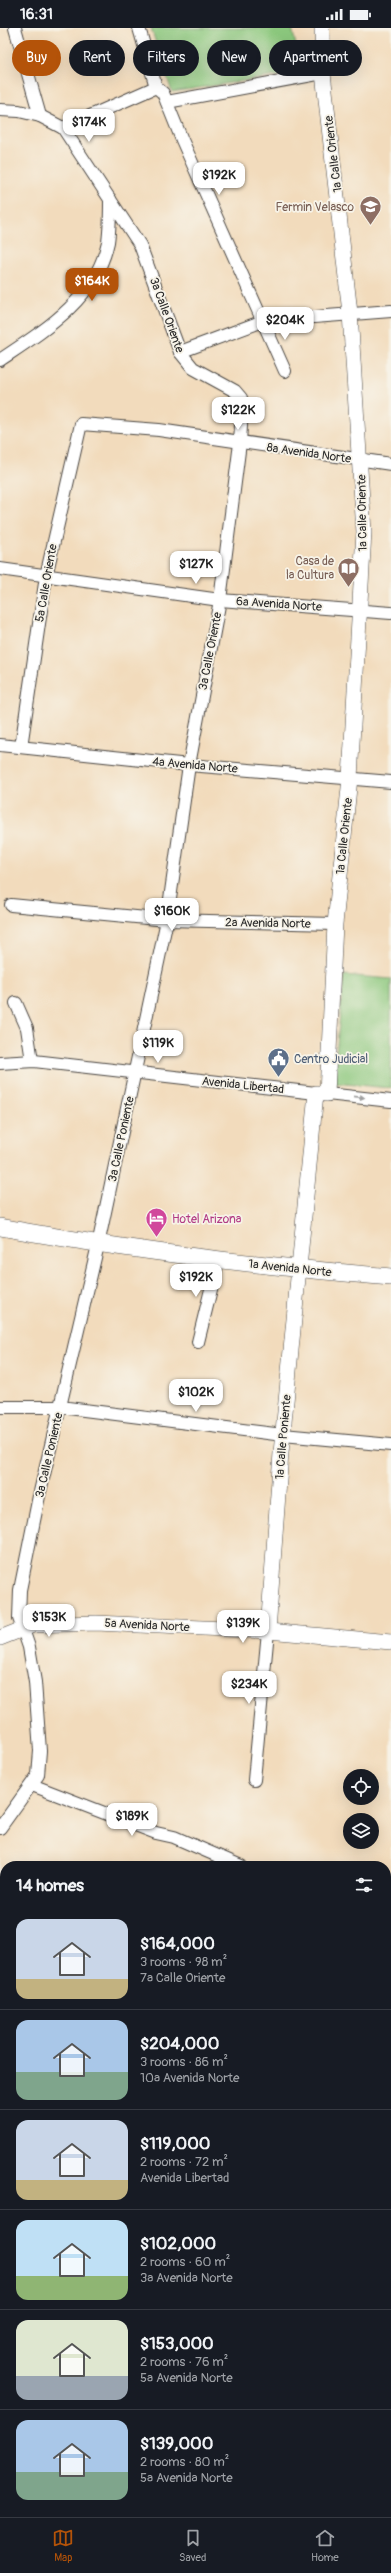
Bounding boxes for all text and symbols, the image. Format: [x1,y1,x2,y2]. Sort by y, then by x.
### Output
text: 16:31 [20,5,53,24]
chip: Buy [12,40,61,76]
chip: Rent [69,40,125,76]
chip: Filters [133,40,199,76]
chip: New [207,40,261,76]
chip: Apartment [269,40,362,76]
pin: $174K [61,109,117,143]
text: $174K [72,114,106,130]
street label: 1a Calle Oriente [321,115,346,193]
pin: $192K [191,162,247,196]
text: $192K [202,167,236,183]
school or university icon: Fermin Velasco [357,194,383,227]
place label: Fermin Velasco [275,200,355,215]
pin: $164K [64,268,120,302]
text: $164K [74,273,110,289]
street label: 3a Calle Oriente [146,275,187,355]
pin: $204K [257,307,313,341]
text: $204K [266,312,304,328]
pin: $122K [210,397,266,431]
text: $122K [221,402,255,418]
street label: 8a Avenida Norte [266,440,352,467]
street label: 1a Calle Oriente [354,474,371,552]
street label: 5a Calle Oriente [32,543,61,623]
pin: $127K [168,551,224,585]
place label: Casa de la Cultura [286,554,334,583]
library icon: Casa de la Cultura [336,555,362,588]
text: $127K [179,556,213,572]
street label: 6a Avenida Norte [236,594,322,615]
street label: 3a Calle Oriente [196,611,225,691]
street label: 4a Avenida Norte [152,754,238,777]
street label: 1a Calle Oriente [333,797,356,875]
pin: $160K [144,898,200,932]
text: $160K [154,903,190,919]
street label: 2a Avenida Norte [225,915,311,932]
pin: $119K [130,1030,186,1064]
text: $119K [142,1035,174,1051]
public building icon: Centro Judicial [265,1046,291,1079]
place label: Centro Judicial [294,1052,368,1067]
street label: Avenida Libertad [201,1074,285,1097]
one-way arrow [353,1094,365,1101]
street label: 3a Calle Poniente [105,1095,138,1183]
hotel icon: Hotel Arizona [144,1206,170,1239]
place label: Hotel Arizona [172,1212,242,1227]
street label: 1a Avenida Norte [248,1257,332,1280]
pin: $192K [168,1264,224,1298]
text: $192K [179,1269,213,1285]
pin: $102K [168,1379,224,1413]
text: $102K [178,1384,214,1400]
street label: 1a Calle Poniente [272,1394,295,1480]
street label: 3a Calle Poniente [32,1411,67,1499]
pin: $153K [21,1604,77,1638]
text: $153K [32,1609,66,1625]
pin: $139K [215,1610,271,1644]
text: $139K [226,1615,260,1631]
street label: 5a Avenida Norte [104,1616,190,1635]
pin: $234K [221,1671,277,1705]
text: $234K [231,1676,267,1692]
map controls [343,1769,379,1849]
button: locate [343,1769,379,1805]
pin: $189K [104,1803,160,1837]
text: $189K [115,1808,149,1824]
button: layers [343,1813,379,1849]
icon: filters [353,1874,375,1896]
text: 14 homes [16,1875,84,1896]
text: $164,000 [140,1933,215,1954]
icon: home [48,1935,96,1983]
text: 3 rooms · 98 m² [140,1954,227,1970]
text: 7a Calle Oriente [140,1970,225,1986]
text: $204,000 [140,2033,219,2054]
icon: home [48,2036,96,2084]
text: 3 rooms · 86 m² [140,2054,228,2070]
text: 10a Avenida Norte [140,2070,239,2086]
text: $119,000 [140,2133,210,2154]
icon: home [48,2136,96,2184]
text: 2 rooms · 72 m² [140,2154,228,2170]
text: Avenida Libertad [140,2170,229,2186]
text: $102,000 [140,2233,216,2254]
icon: home [48,2236,96,2284]
text: 2 rooms · 60 m² [140,2254,230,2270]
text: 3a Avenida Norte [140,2270,233,2286]
text: $153,000 [140,2333,214,2354]
icon: home [48,2336,96,2384]
text: 2 rooms · 76 m² [140,2354,228,2370]
text: 5a Avenida Norte [140,2370,233,2386]
text: $139,000 [140,2433,213,2454]
icon: home [48,2436,96,2484]
text: 2 rooms · 80 m² [140,2454,229,2470]
text: 5a Avenida Norte [140,2470,233,2486]
tab: Map [52,2527,74,2564]
tab: Saved [179,2527,206,2564]
tab: Home [311,2527,339,2564]

